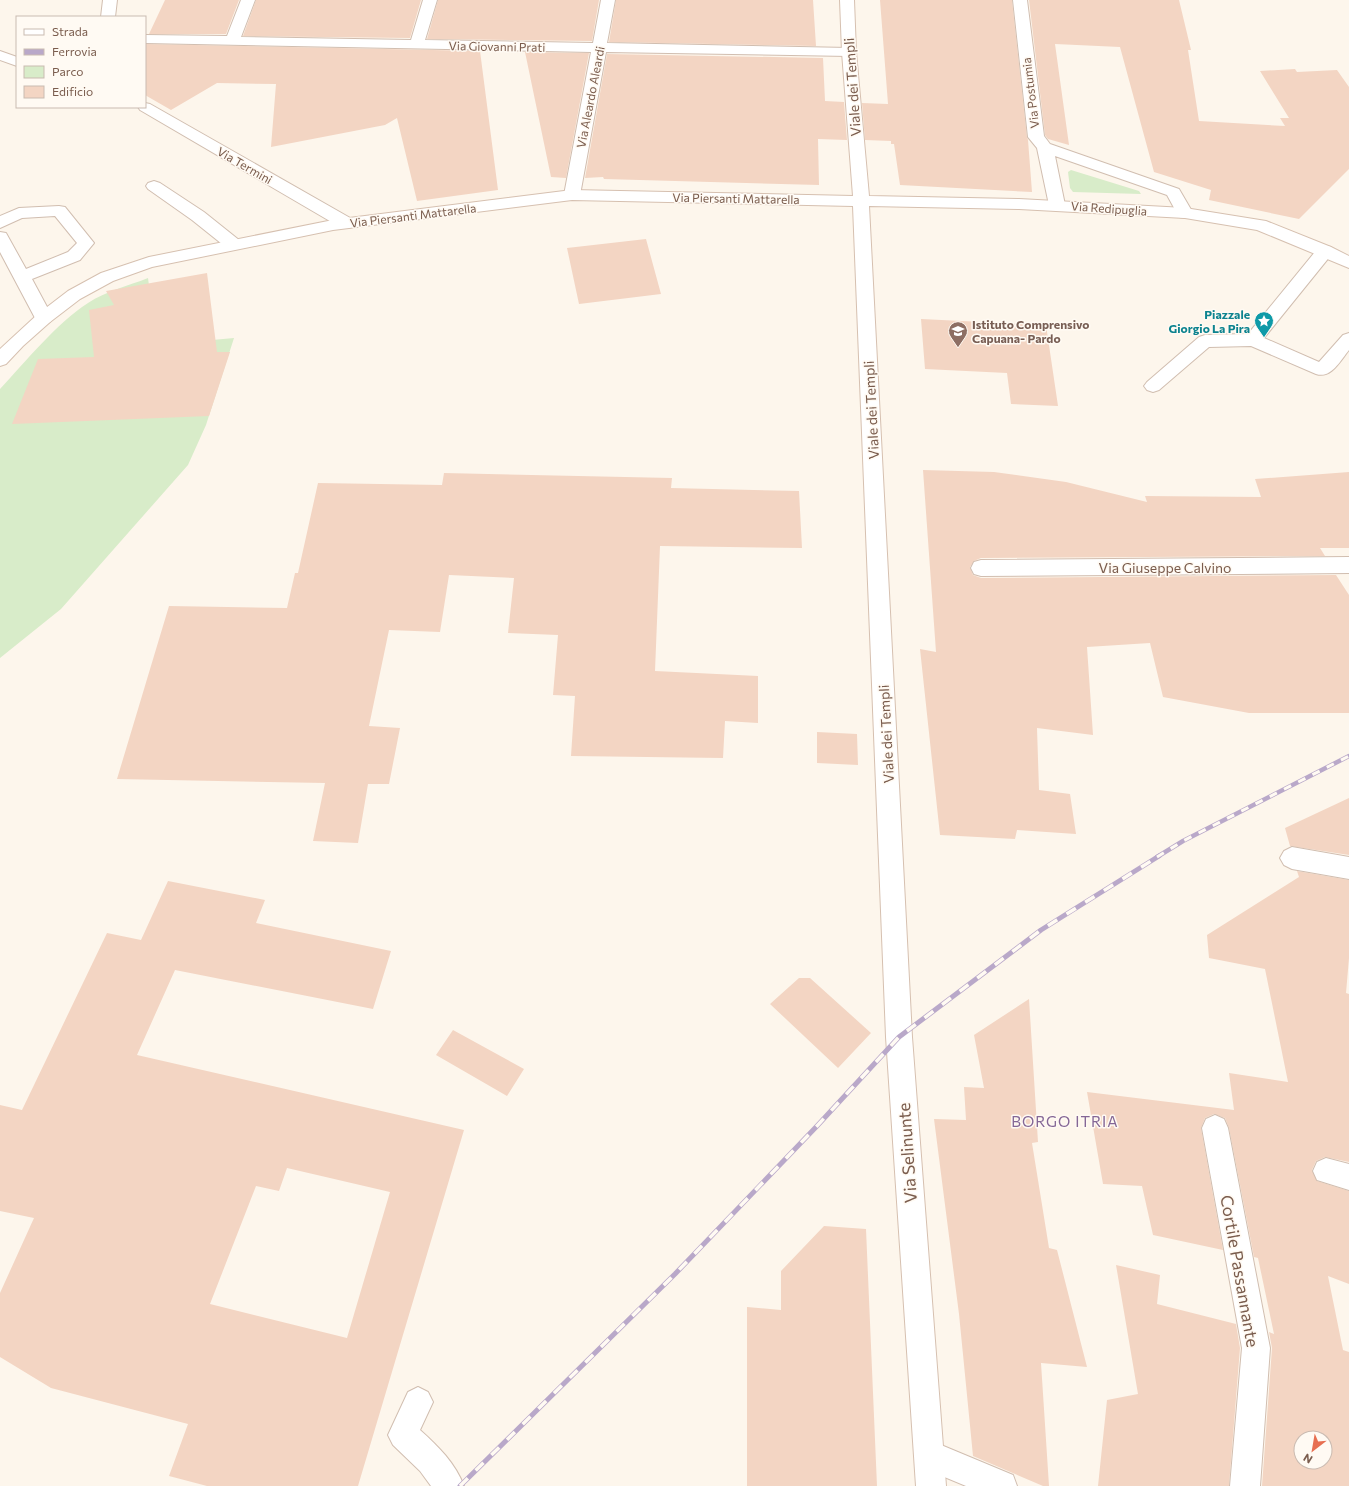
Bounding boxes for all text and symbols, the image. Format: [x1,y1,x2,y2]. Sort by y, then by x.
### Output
legend [16,16,146,108]
text: Strada [52,24,88,38]
street label: Viale dei Templi [840,37,864,137]
street label: Via Giovanni Prati [449,38,545,54]
text: Ferrovia [52,44,97,58]
street label: Via Aleardo Aleardi [573,45,607,149]
street label: Via Postumia [1019,57,1041,129]
text: Parco [52,64,84,78]
text: Edificio [52,84,93,98]
street label: Via Termini [215,144,275,186]
street label: Via Piersanti Mattarella [672,190,800,206]
street label: Via Redipuglia [1070,198,1148,218]
street label: Via Piersanti Mattarella [349,200,477,230]
place label: Piazzale Giorgio La Pira [1169,307,1250,335]
place icon: Piazzale Giorgio La Pira [1253,310,1275,338]
place label: Istituto Comprensivo Capuana- Pardo [972,317,1089,345]
school or university icon: Istituto Comprensivo Capuana- Pardo [947,320,969,348]
street label: Viale dei Templi [860,360,882,460]
street label: Via Giuseppe Calvino [1099,559,1231,576]
street label: Viale dei Templi [875,684,897,784]
street label: Via Selinunte [893,1102,921,1204]
district label: BORGO ITRIA [1011,1112,1119,1130]
street label: Cortile Passannante [1216,1193,1264,1349]
north arrow [1293,1430,1333,1470]
text: N [1301,1451,1314,1467]

